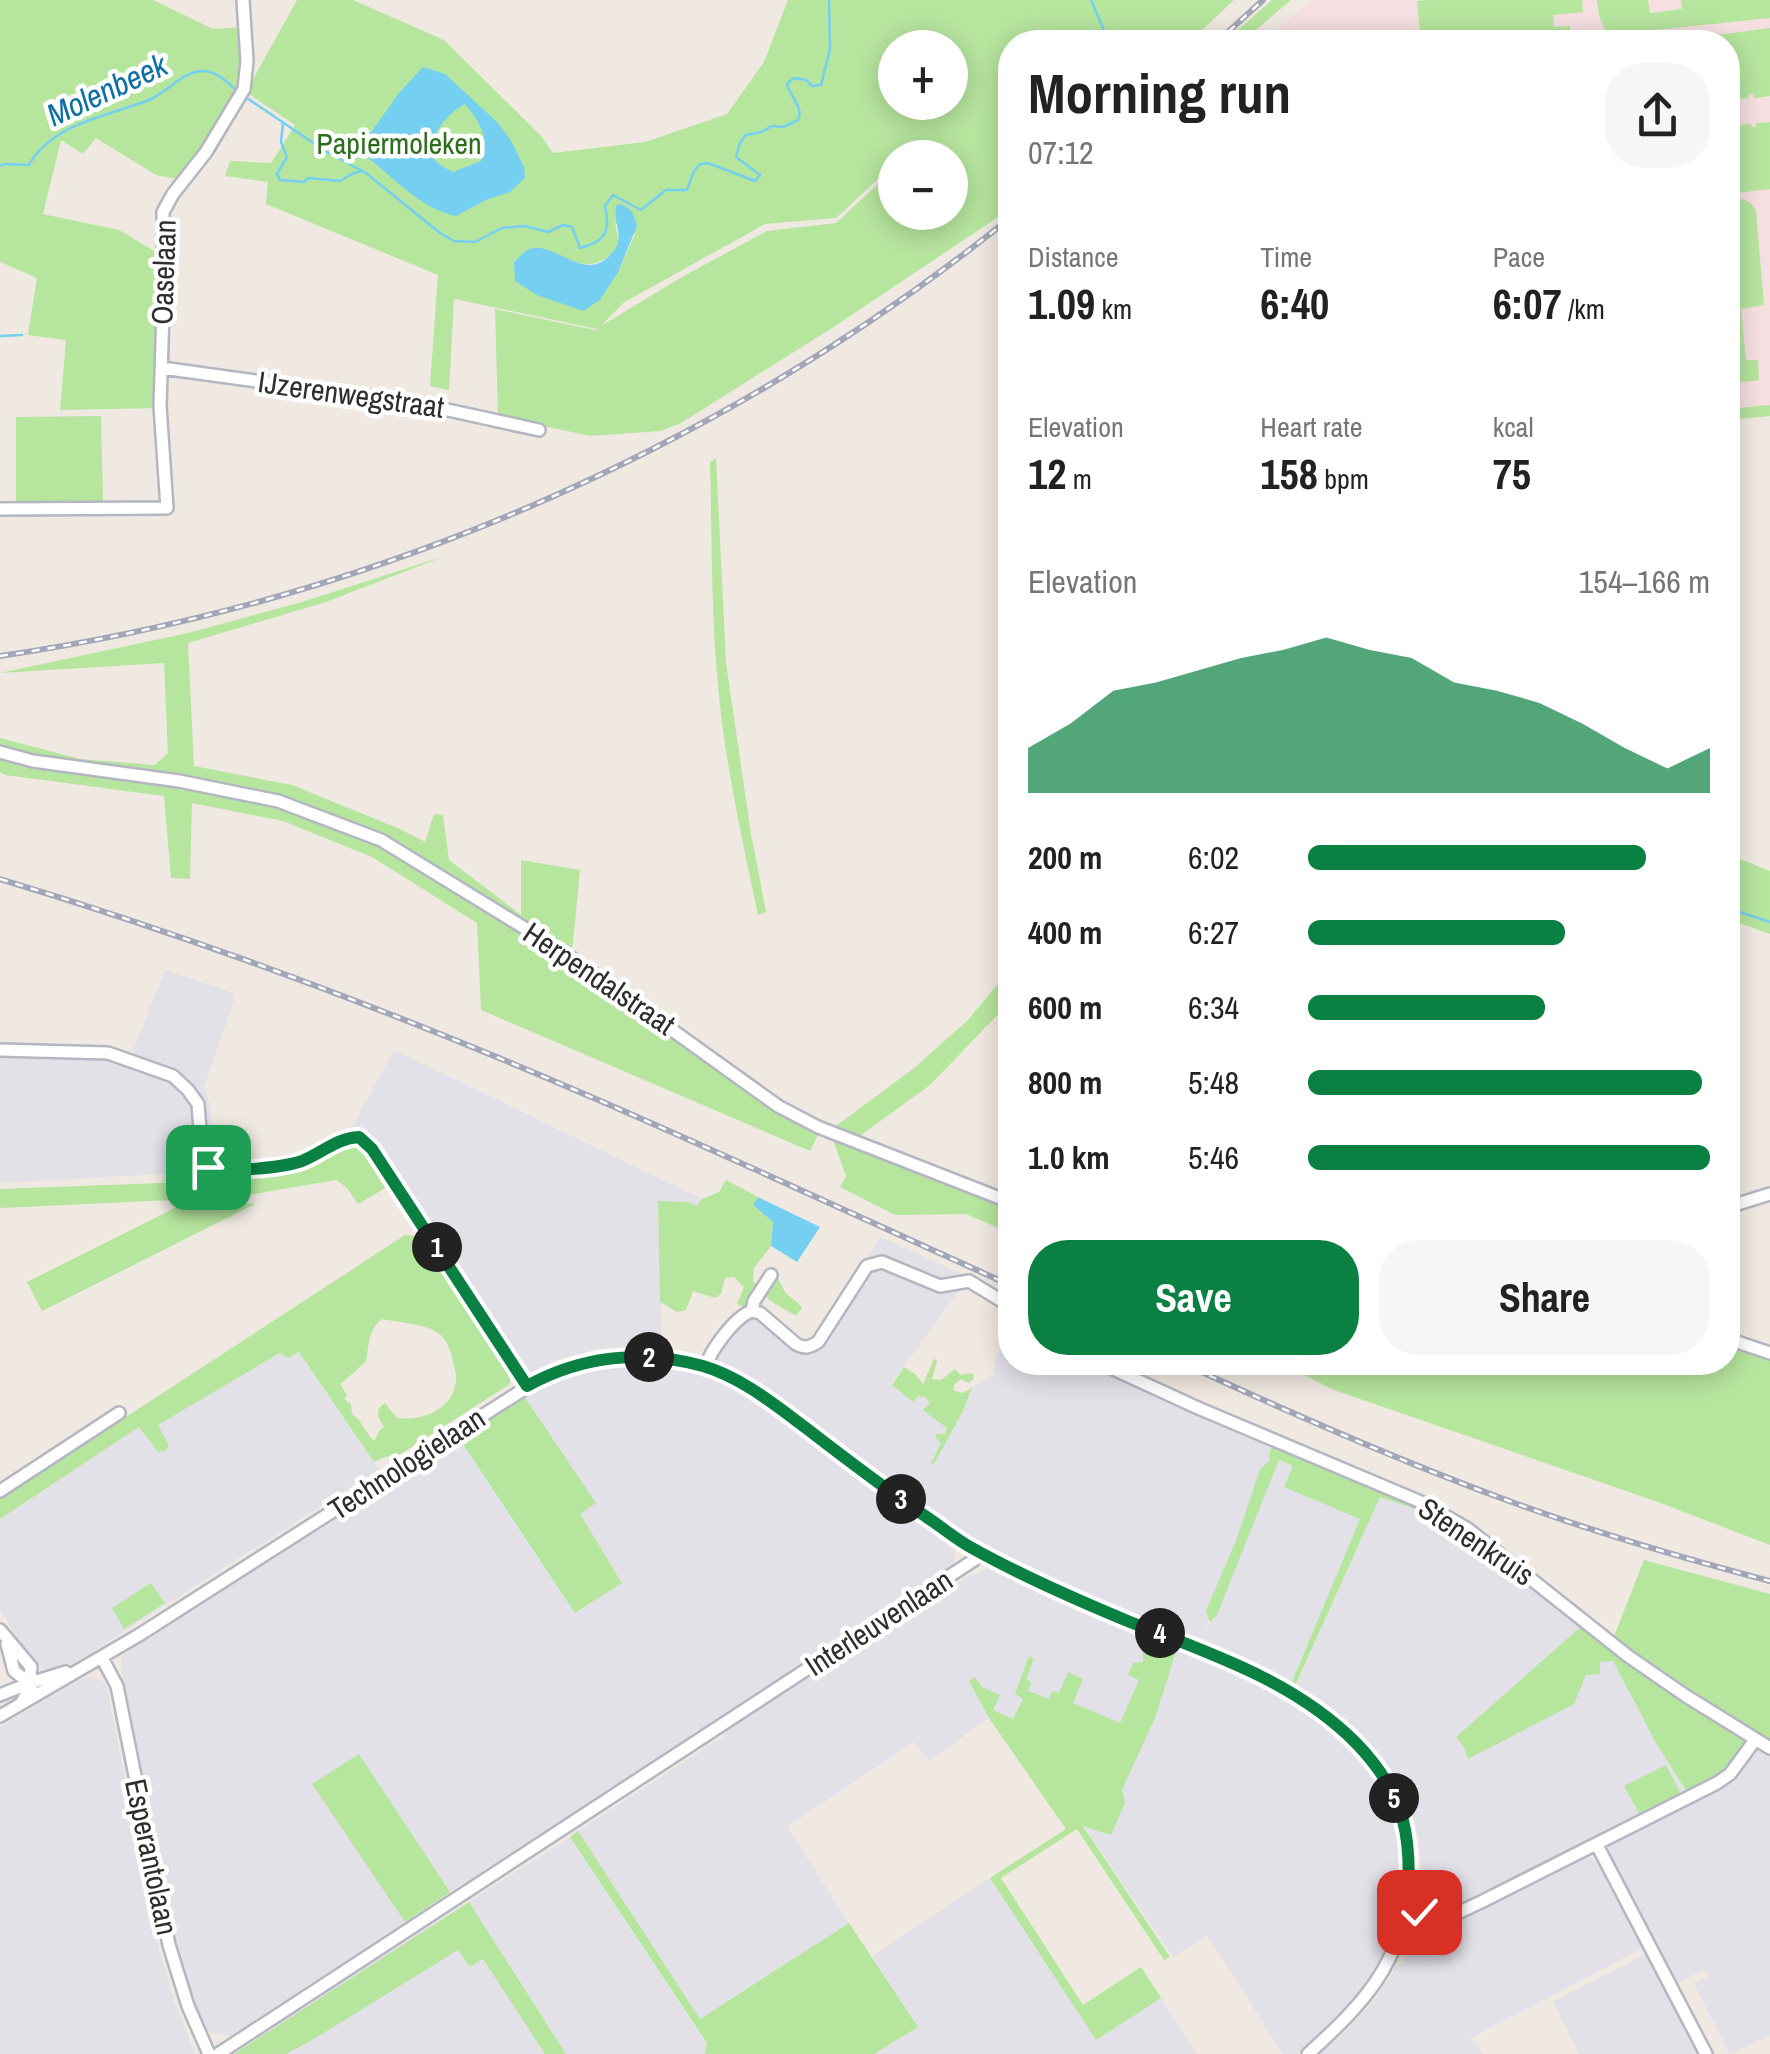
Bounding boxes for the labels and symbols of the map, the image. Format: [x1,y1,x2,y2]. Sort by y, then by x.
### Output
water label: Molenbeek [40,43,175,136]
park label: Papiermoleken [316,123,482,163]
street label: Oaselaan [141,219,185,325]
street label: IJzerenwegstraat [256,361,447,427]
street label: Herpendalstraat [516,913,683,1044]
pin [166,1125,251,1210]
pin: 1 [412,1222,462,1272]
pin: 2 [624,1332,674,1382]
street label: Technologielaan [320,1398,492,1529]
pin: 3 [876,1474,926,1524]
street label: Stenenkruis [1411,1488,1542,1594]
street label: Interleuvenlaan [797,1560,960,1685]
pin: 4 [1135,1608,1185,1658]
pin: 5 [1369,1773,1419,1823]
street label: Esperantolaan [116,1775,188,1939]
pin [1377,1870,1462,1955]

